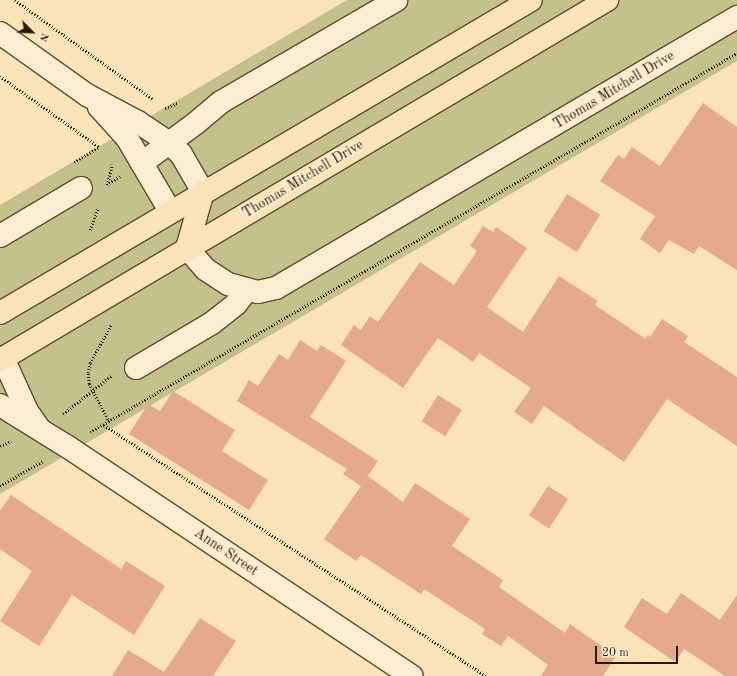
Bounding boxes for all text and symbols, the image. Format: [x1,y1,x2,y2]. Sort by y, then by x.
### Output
north arrow [12,12,52,52]
text: N [37,31,50,43]
street label: Thomas Mitchell Drive [550,47,678,133]
street label: Thomas Mitchell Drive [239,136,367,222]
street label: Anne Street [191,525,261,579]
scale bar [597,638,680,664]
text: 20 m [602,647,629,659]

